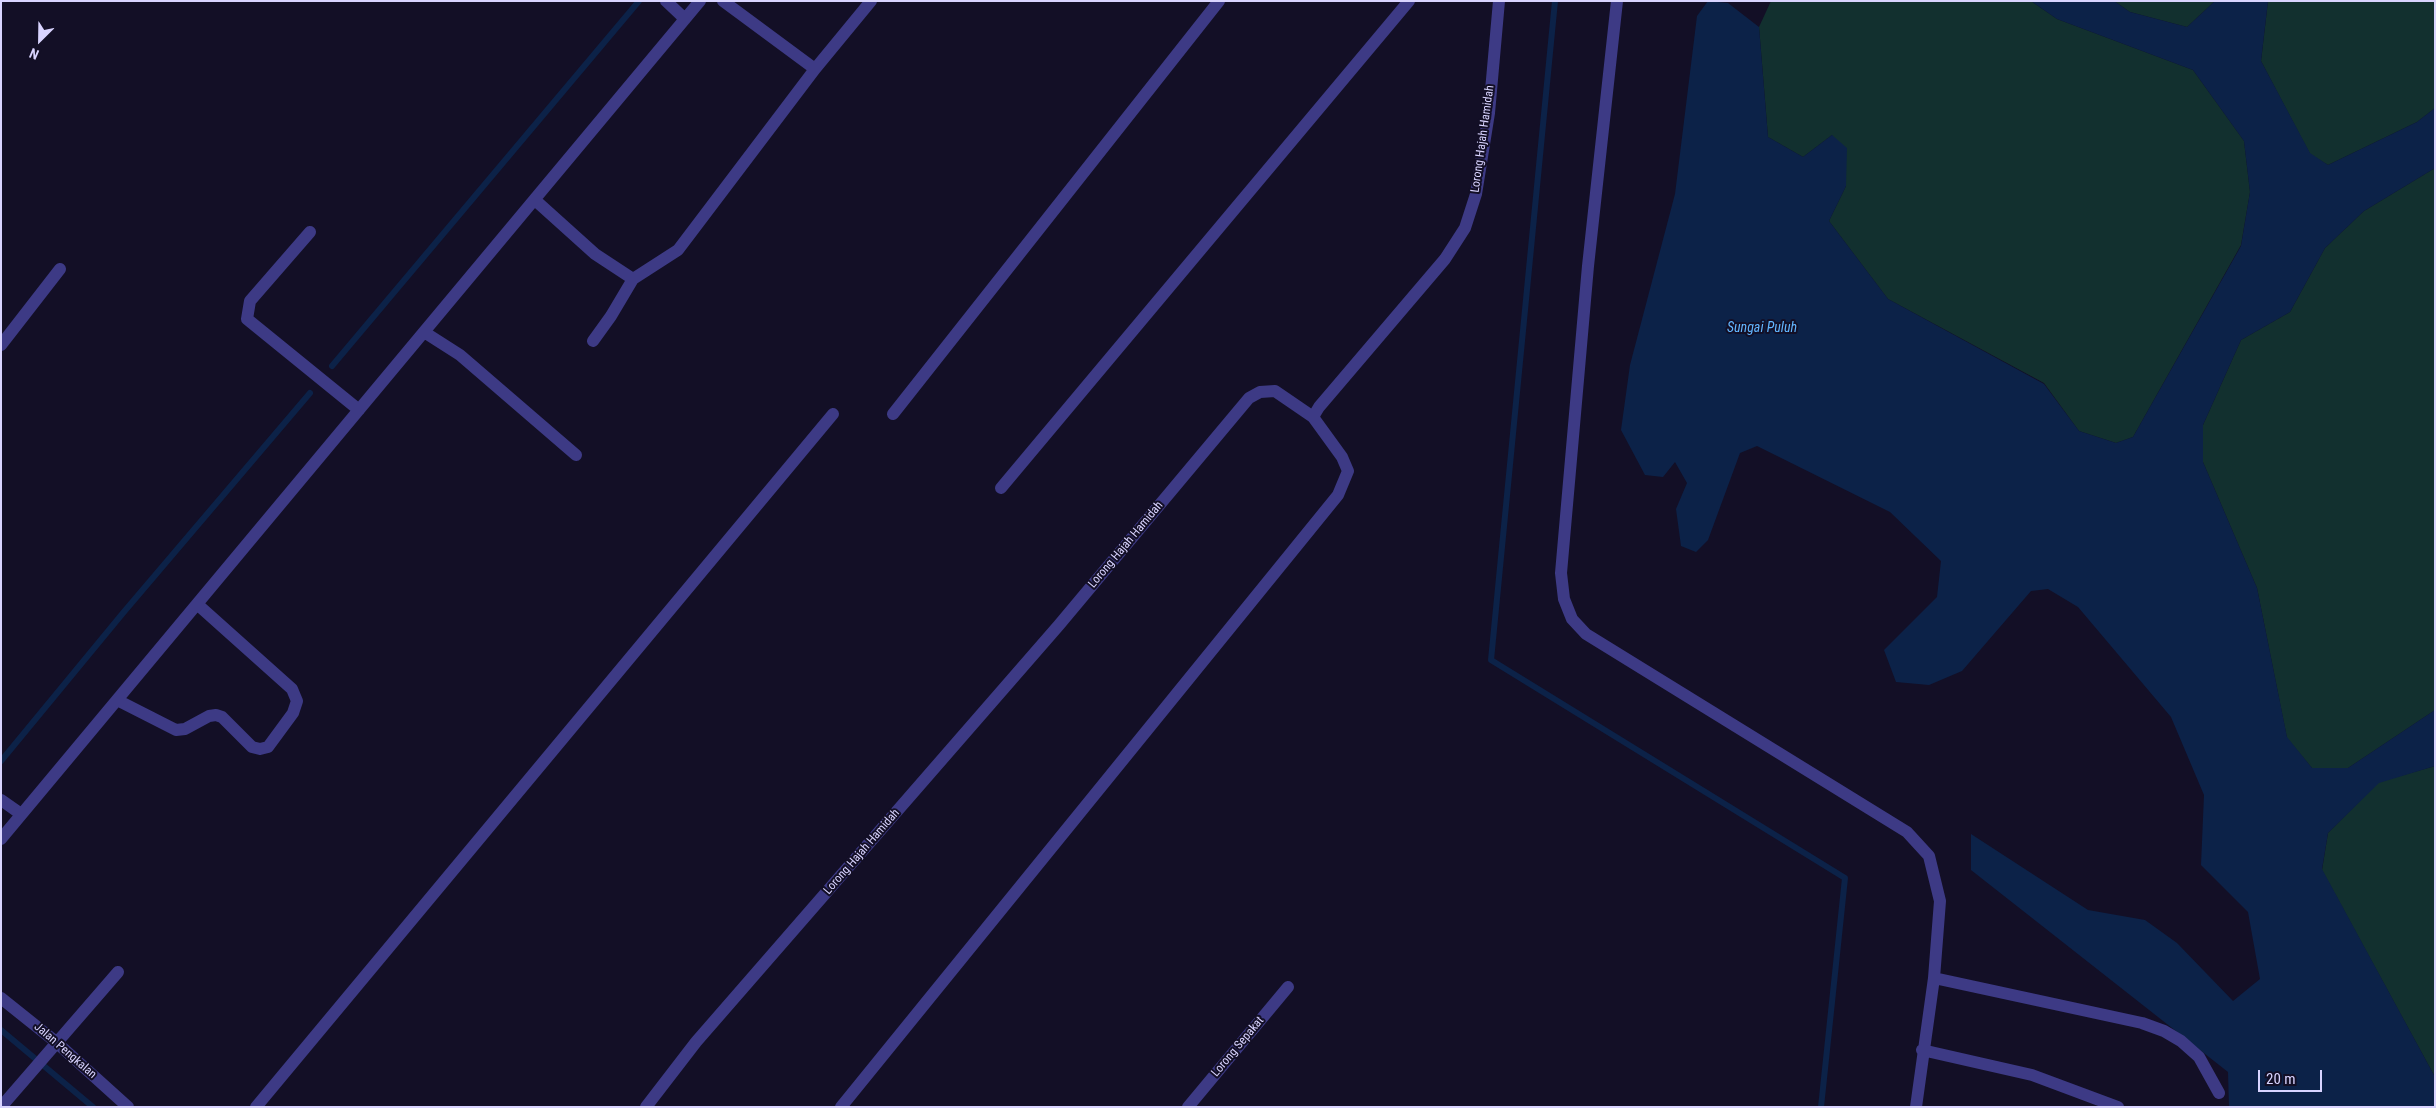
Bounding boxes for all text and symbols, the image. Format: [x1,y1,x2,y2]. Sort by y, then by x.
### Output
north arrow [15,15,65,65]
text: N [27,45,41,63]
street label: Lorong Hajah Hamidah [1468,84,1498,194]
water label: Sungai Puluh [1727,320,1797,336]
street label: Lorong Hajah Hamidah [1086,499,1166,591]
street label: Lorong Hajah Hamidah [821,806,903,898]
street label: Lorong Sepakat [1209,1014,1267,1080]
street label: Jalan Pengkalan [31,1020,99,1082]
scale bar [2261,1060,2325,1092]
text: 20 m [2266,1070,2296,1088]

